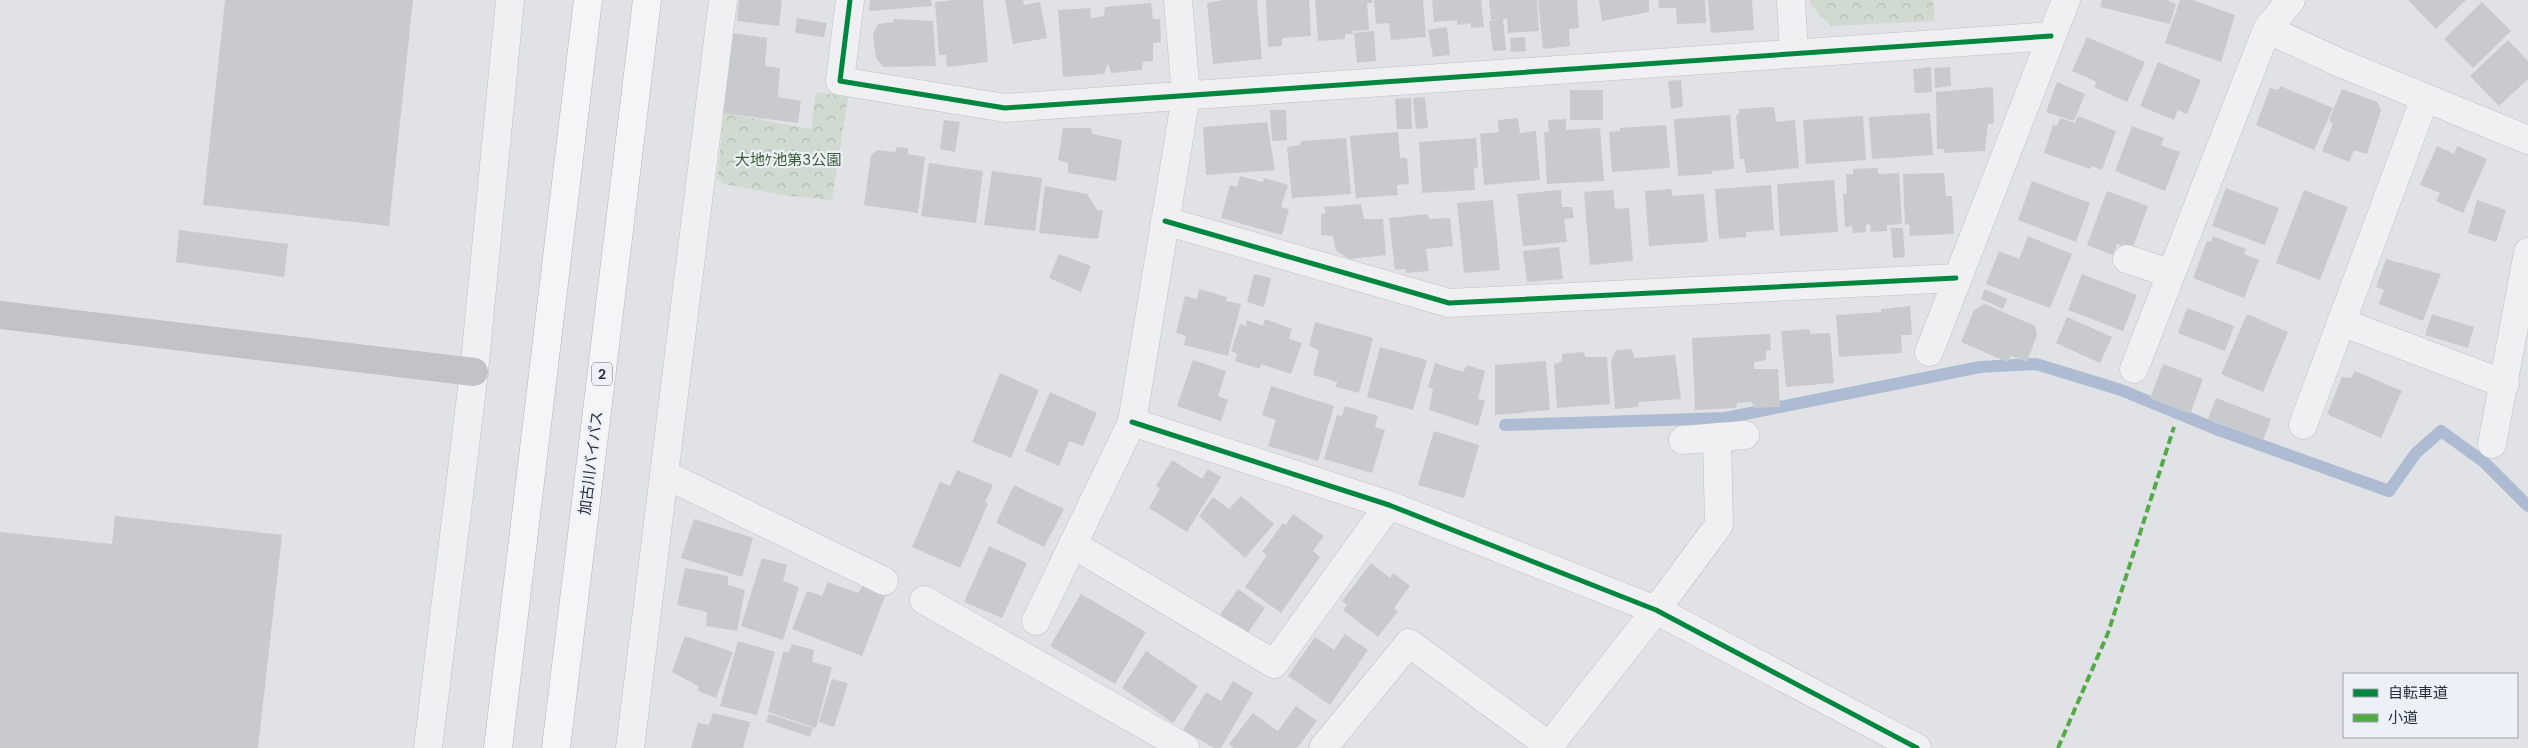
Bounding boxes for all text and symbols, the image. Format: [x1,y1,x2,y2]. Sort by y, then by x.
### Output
park label: 大地ｹ池第3公園 [735,150,841,170]
road number: 2 [592,362,612,386]
street label: 加古川バイパス [575,410,607,516]
legend [2343,673,2518,738]
text: 自転車道 [2388,683,2448,703]
text: 小道 [2388,708,2418,728]

